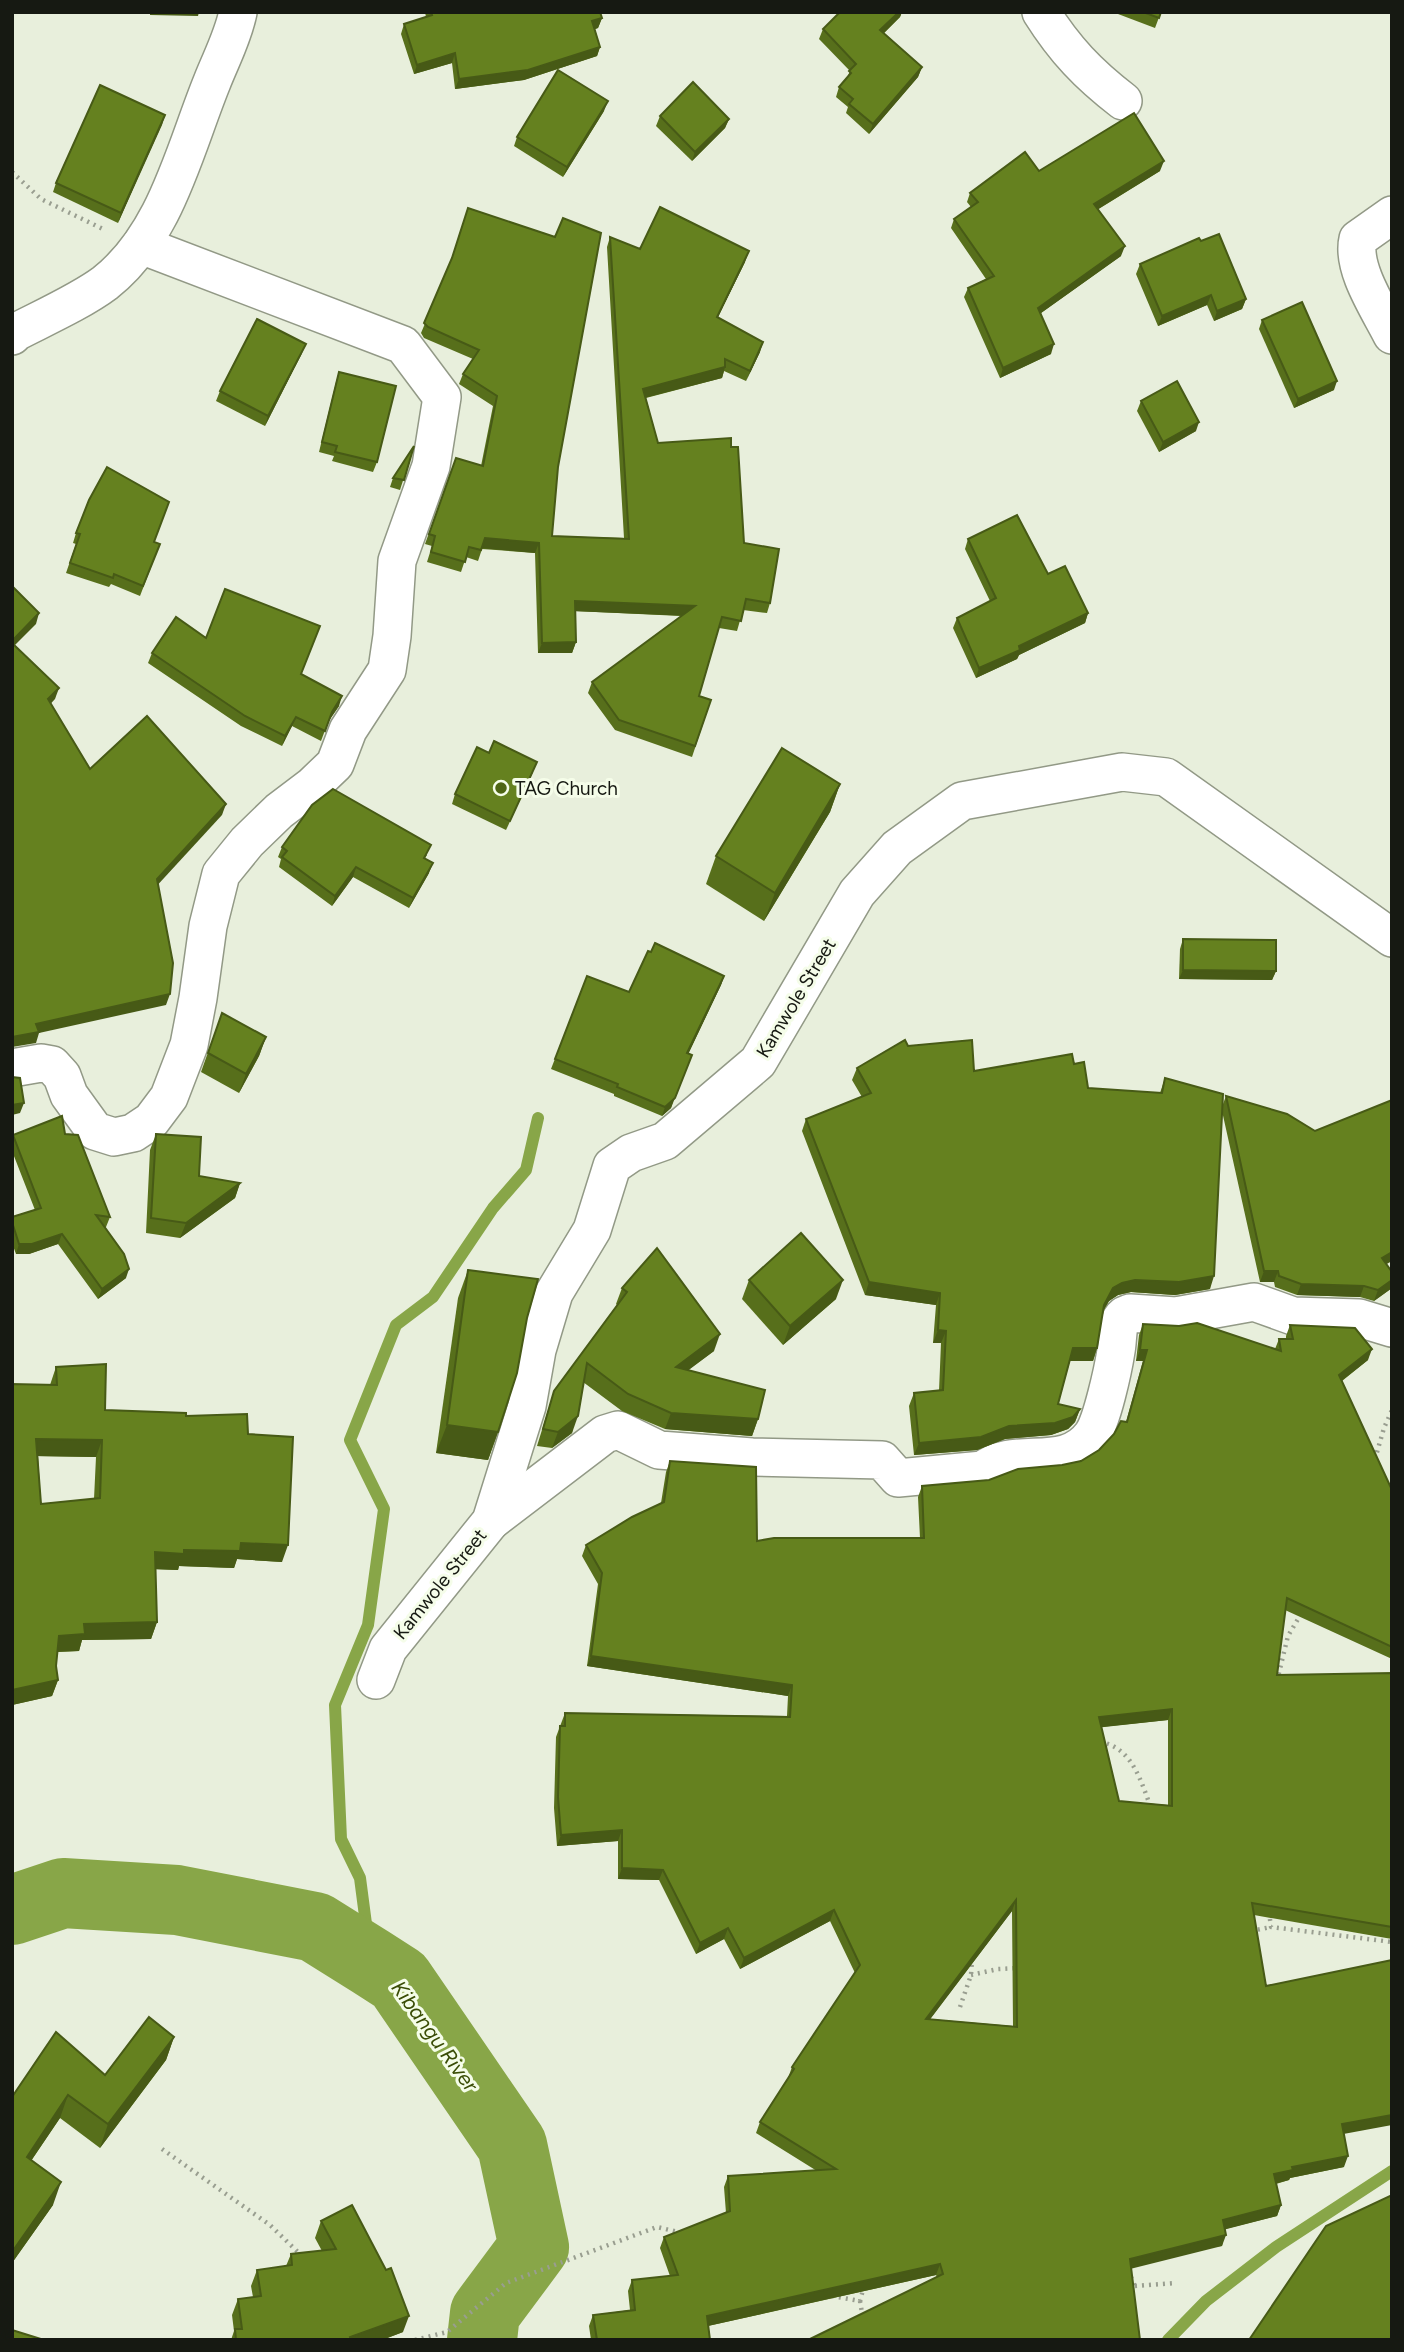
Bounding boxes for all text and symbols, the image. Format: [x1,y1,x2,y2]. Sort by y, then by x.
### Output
place label: TAG Church [515,777,618,800]
marker: TAG Church [493,780,509,796]
street label: Kamwole Street [751,934,841,1062]
street label: Kamwole Street [388,1524,492,1644]
water label: Kibangu River [386,1976,484,2097]

